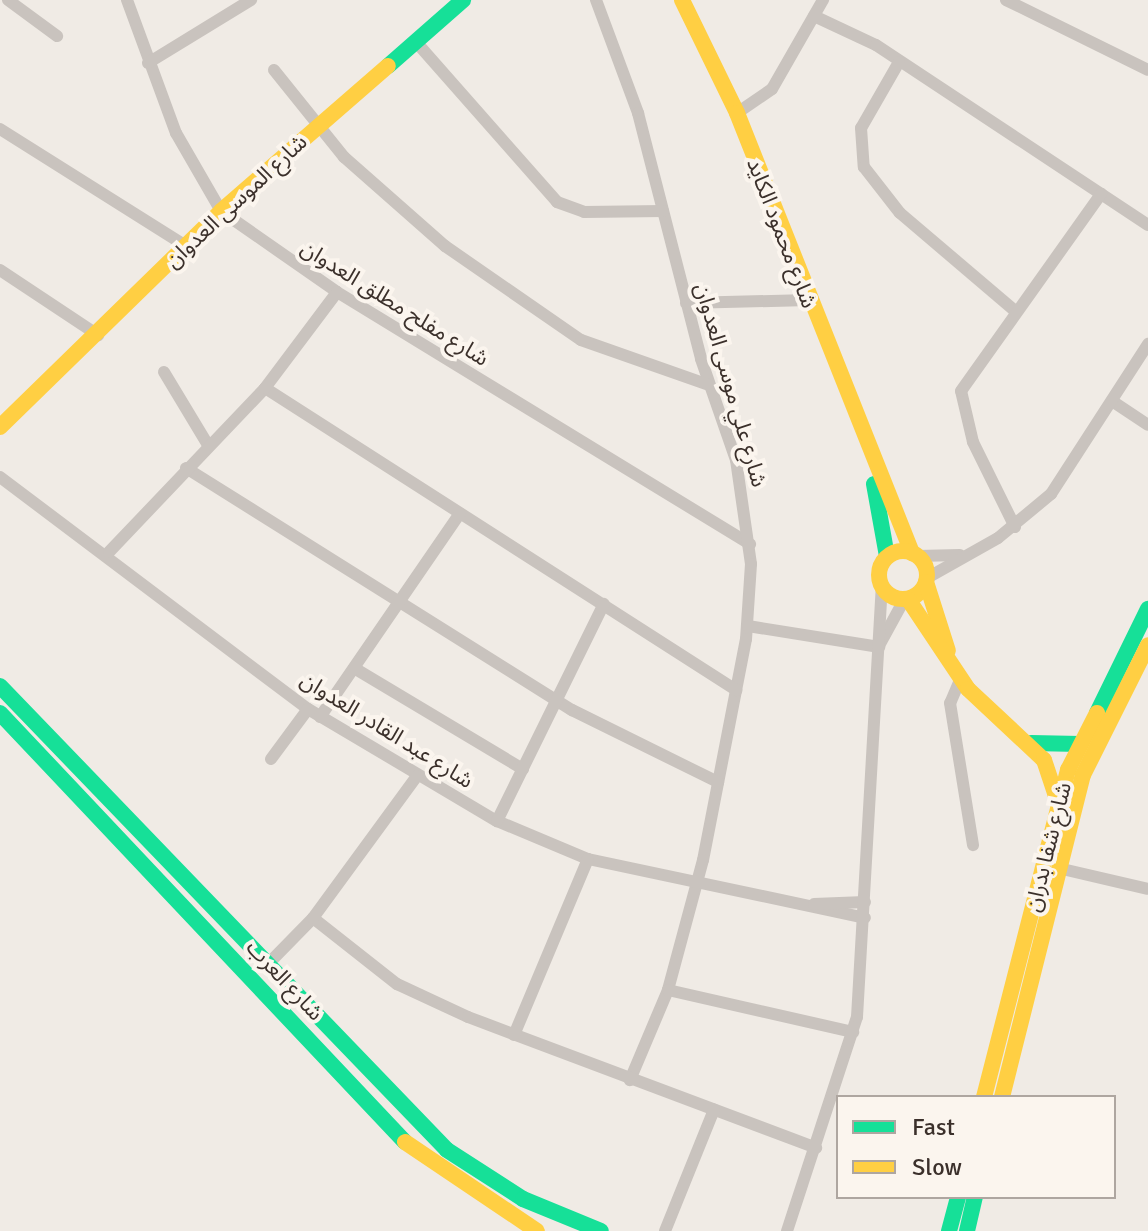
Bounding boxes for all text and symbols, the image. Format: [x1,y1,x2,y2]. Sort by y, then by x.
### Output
street label: شارع الموسى العدوان [160,128,312,274]
street label: شارع محمود الكايد [741,154,823,312]
street label: شارع مفلح مطلق العدوان [296,234,494,372]
street label: شارع علي موسى العدوان [689,280,773,490]
street label: شارع عبد القادر العدوان [296,666,478,794]
street label: شارع شفا بدران [1019,780,1077,914]
street label: شارع العرب [241,934,329,1026]
legend [836,1095,1116,1199]
text: Fast [912,1112,955,1142]
text: Slow [912,1152,962,1182]

